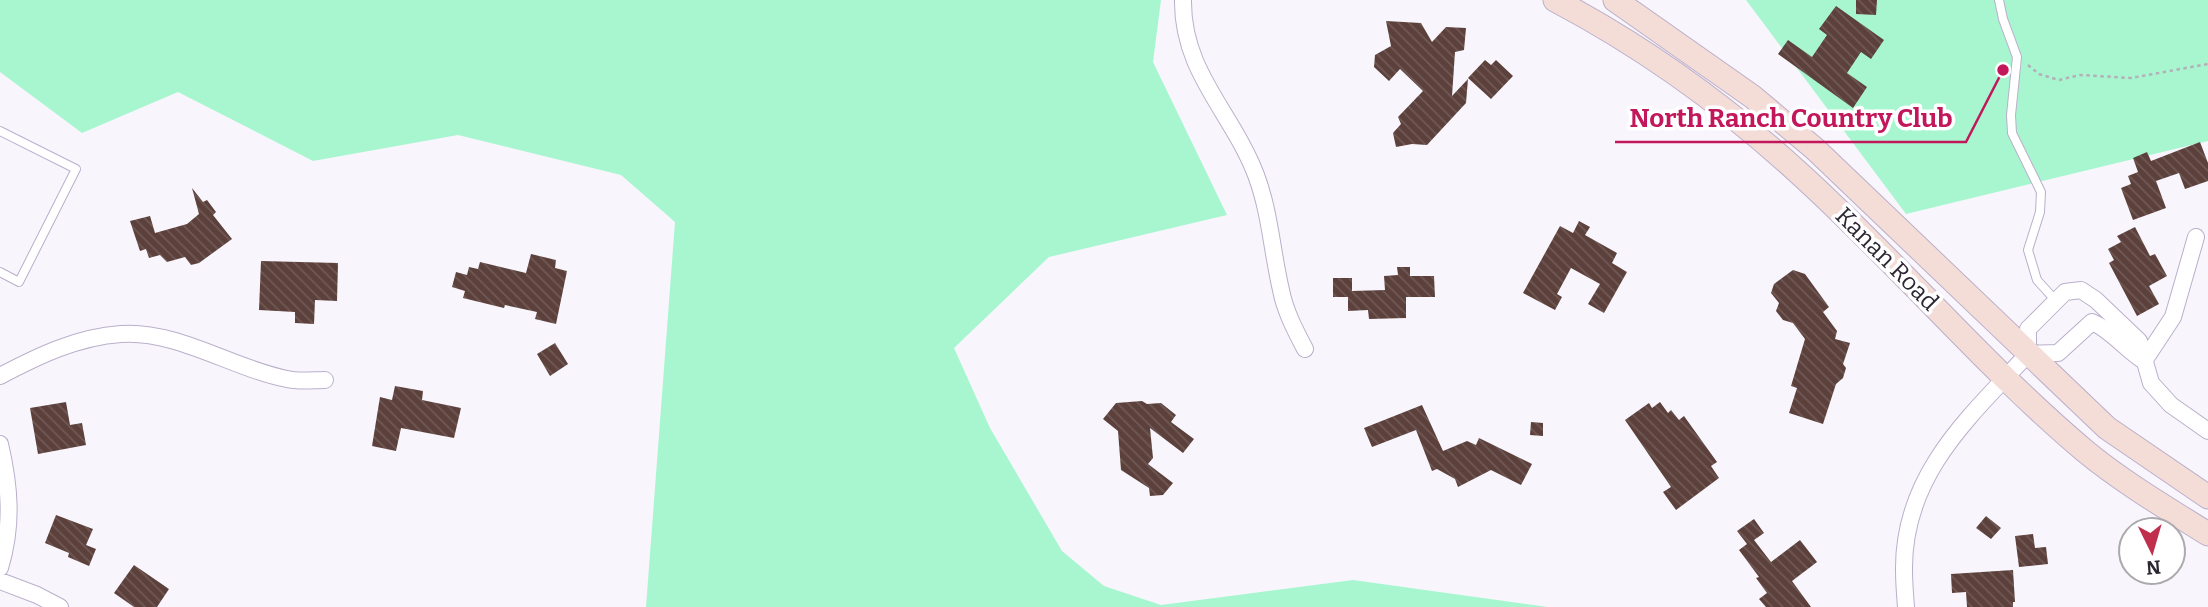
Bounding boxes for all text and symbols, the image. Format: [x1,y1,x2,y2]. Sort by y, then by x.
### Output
callout: North Ranch Country Club [1615,95,1966,142]
text: North Ranch Country Club [1629,103,1953,134]
street label: Kanan Road [1830,202,1944,316]
north arrow [2117,516,2187,586]
text: N [2145,555,2162,580]

